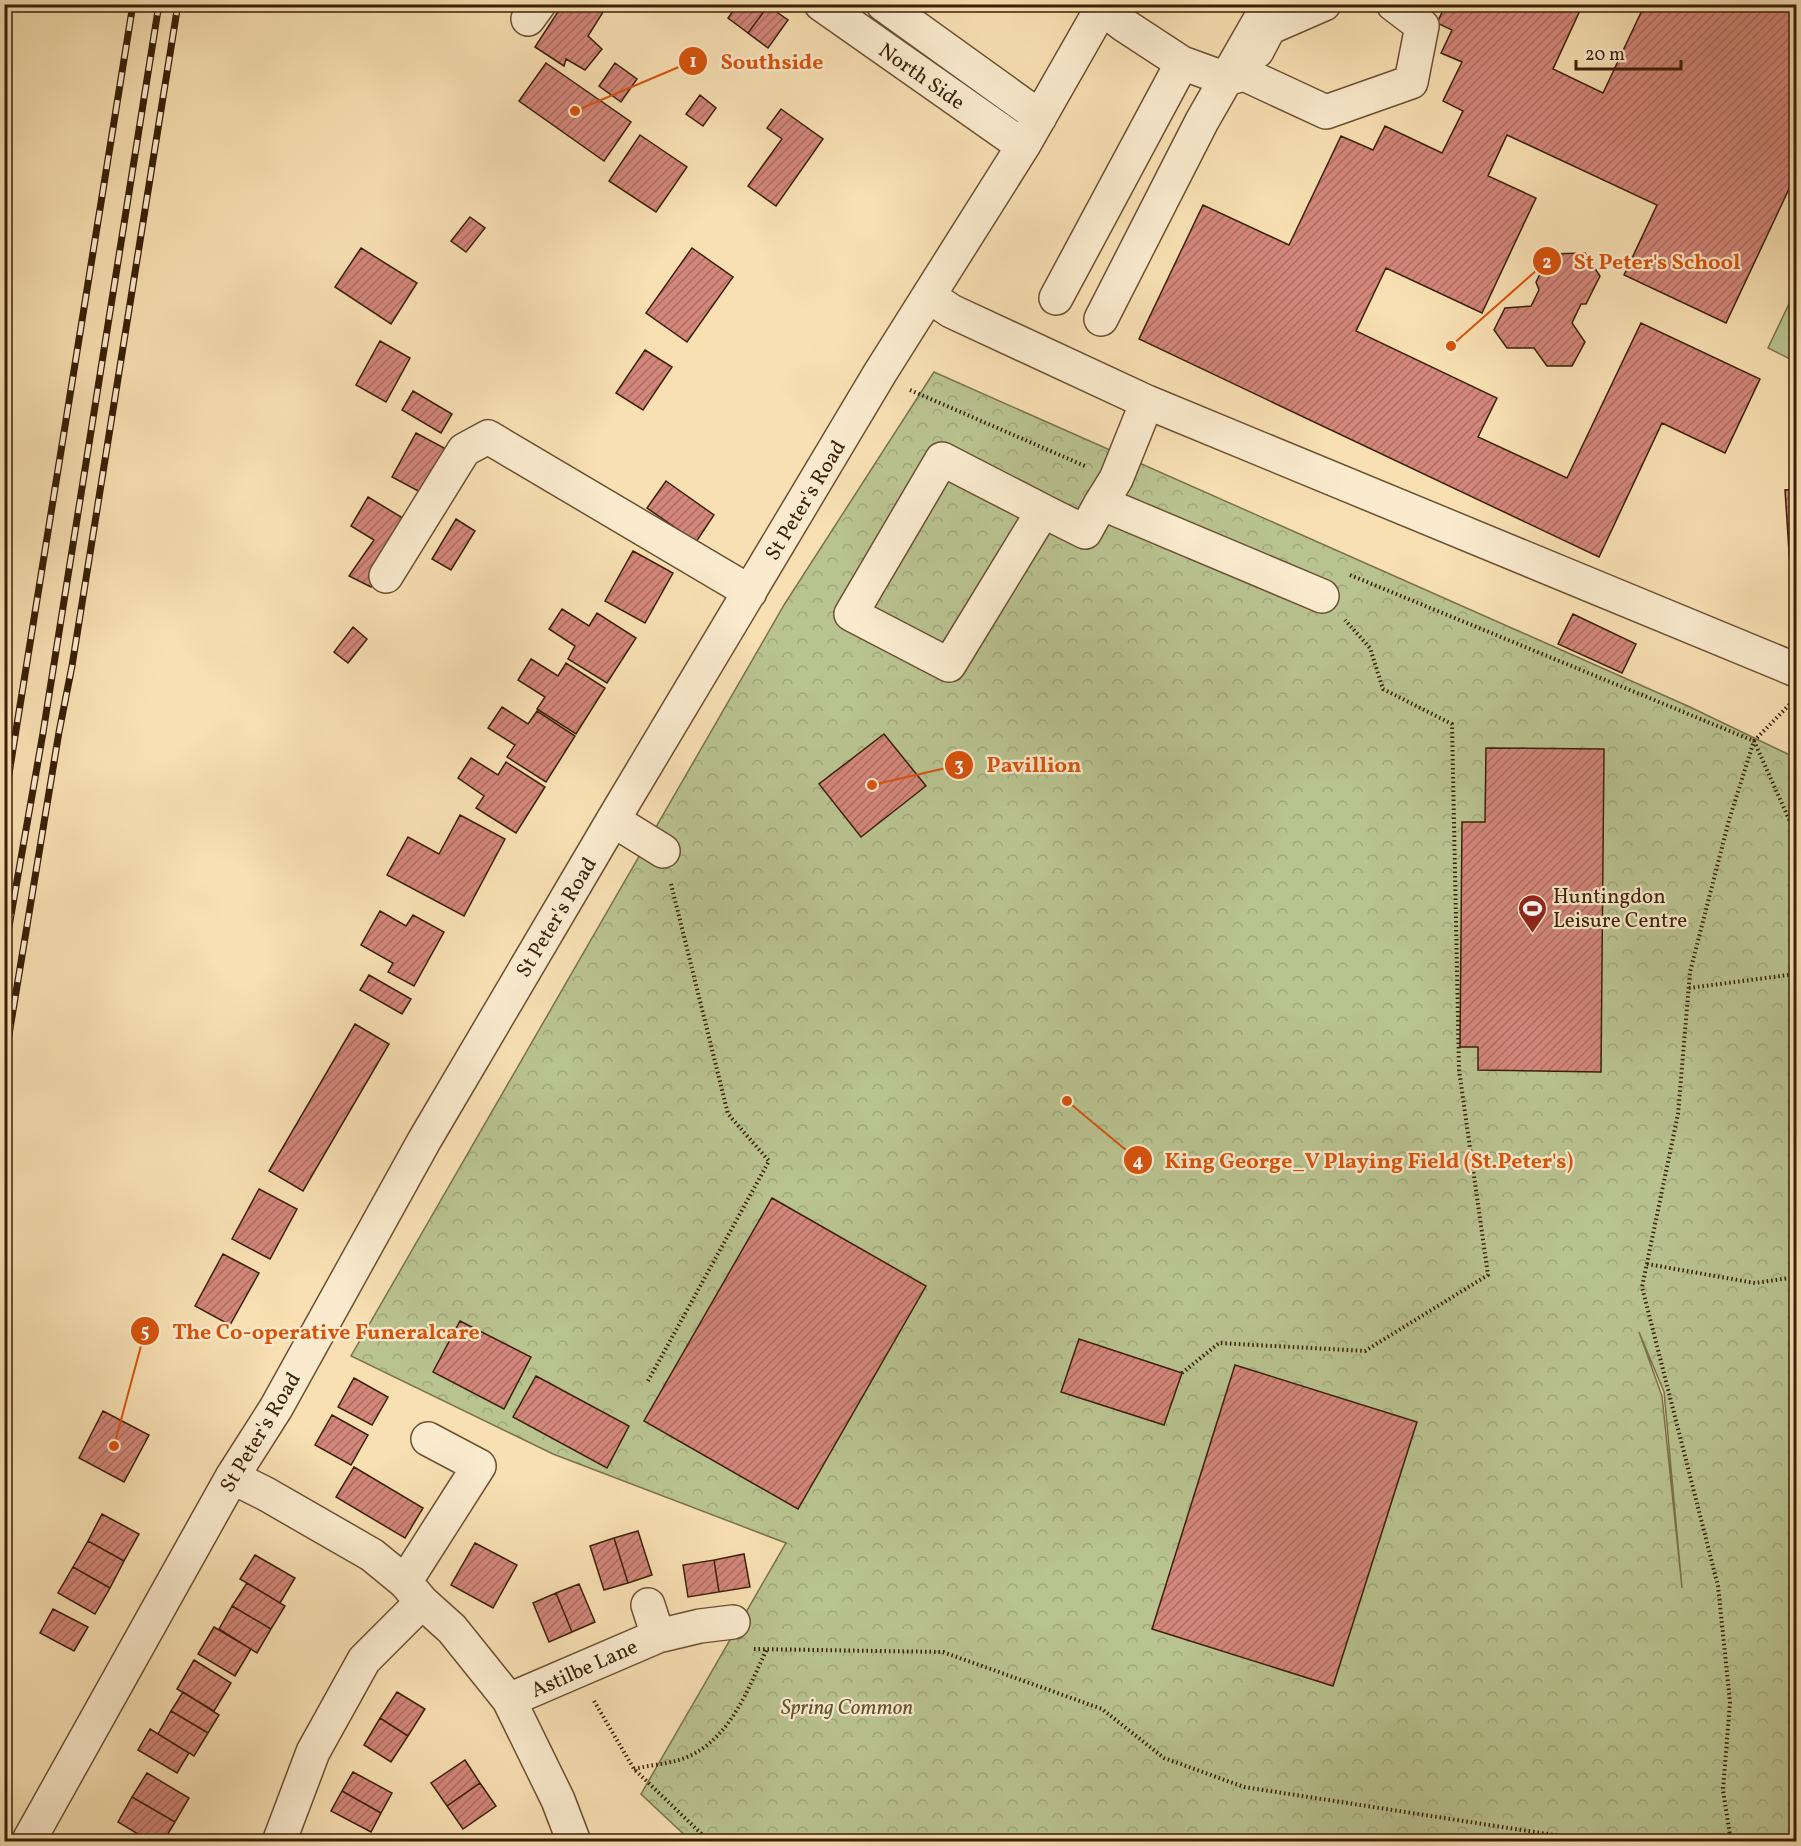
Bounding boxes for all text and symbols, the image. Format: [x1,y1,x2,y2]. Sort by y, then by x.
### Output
scale bar [1576,33,1681,71]
street label: North Side [872,37,970,118]
callout: Southside [678,41,835,81]
text: 20 m [1585,43,1625,68]
text: Southside [721,48,823,79]
text: 1 [689,50,697,75]
callout: St Peter's School [1532,241,1753,281]
text: St Peter's School [1574,248,1740,279]
text: 2 [1542,251,1552,276]
street label: St Peter's Road [759,435,854,566]
callout: Pavillion [944,745,1093,785]
text: Pavillion [987,751,1081,782]
text: 3 [954,754,964,779]
street label: St Peter's Road [510,852,605,983]
place label: Huntingdon Leisure Centre [1553,883,1687,936]
sports icon: Huntingdon Leisure Centre [1516,892,1548,934]
callout: King George_V Playing Field (St.Peter's) [1123,1140,1586,1180]
text: King George_V Playing Field (St.Peter's) [1165,1147,1573,1178]
text: 4 [1133,1150,1144,1175]
callout: The Co-operative Funeralcare [130,1311,492,1351]
text: The Co-operative Funeralcare [172,1318,480,1349]
text: 5 [141,1320,149,1345]
street label: St Peter's Road [214,1367,309,1498]
street label: Astilbe Lane [527,1633,643,1706]
park label: Spring Common [781,1694,913,1723]

